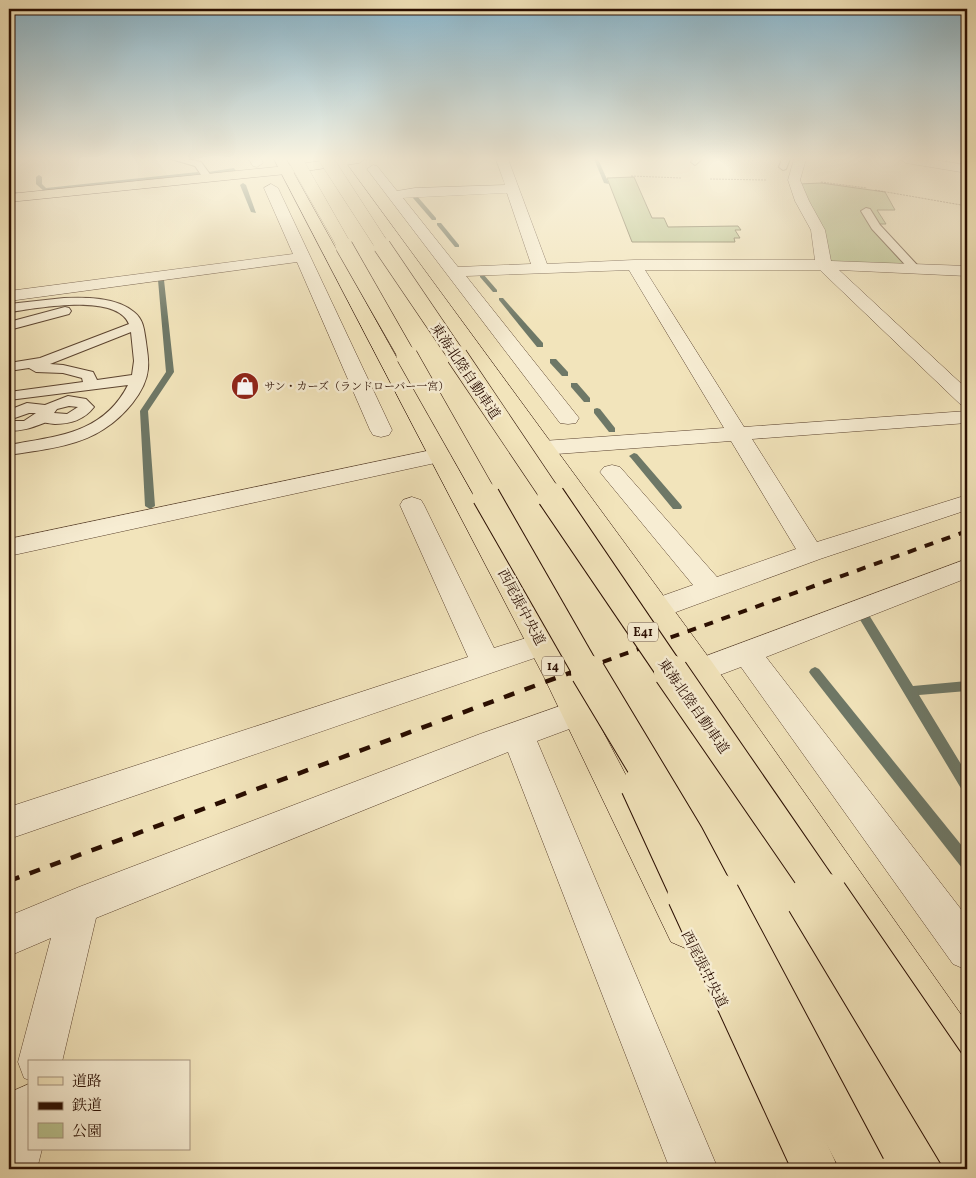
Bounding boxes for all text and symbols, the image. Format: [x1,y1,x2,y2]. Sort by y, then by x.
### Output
street label: 東海北陸自動車道 [426,320,504,424]
shop icon: サン・カーズ（ランドローバー一宮） [230,371,260,401]
place label: サン・カーズ（ランドローバー一宮） [264,380,449,395]
street label: 西尾張中央道 [493,566,549,649]
road number: E41 [628,622,658,642]
road number: 14 [542,656,564,676]
street label: 東海北陸自動車道 [653,656,733,758]
street label: 西尾張中央道 [676,928,731,1011]
legend [28,1060,190,1150]
text: 道路 [72,1072,102,1093]
text: 鉄道 [72,1096,102,1117]
text: 公園 [72,1122,102,1143]

